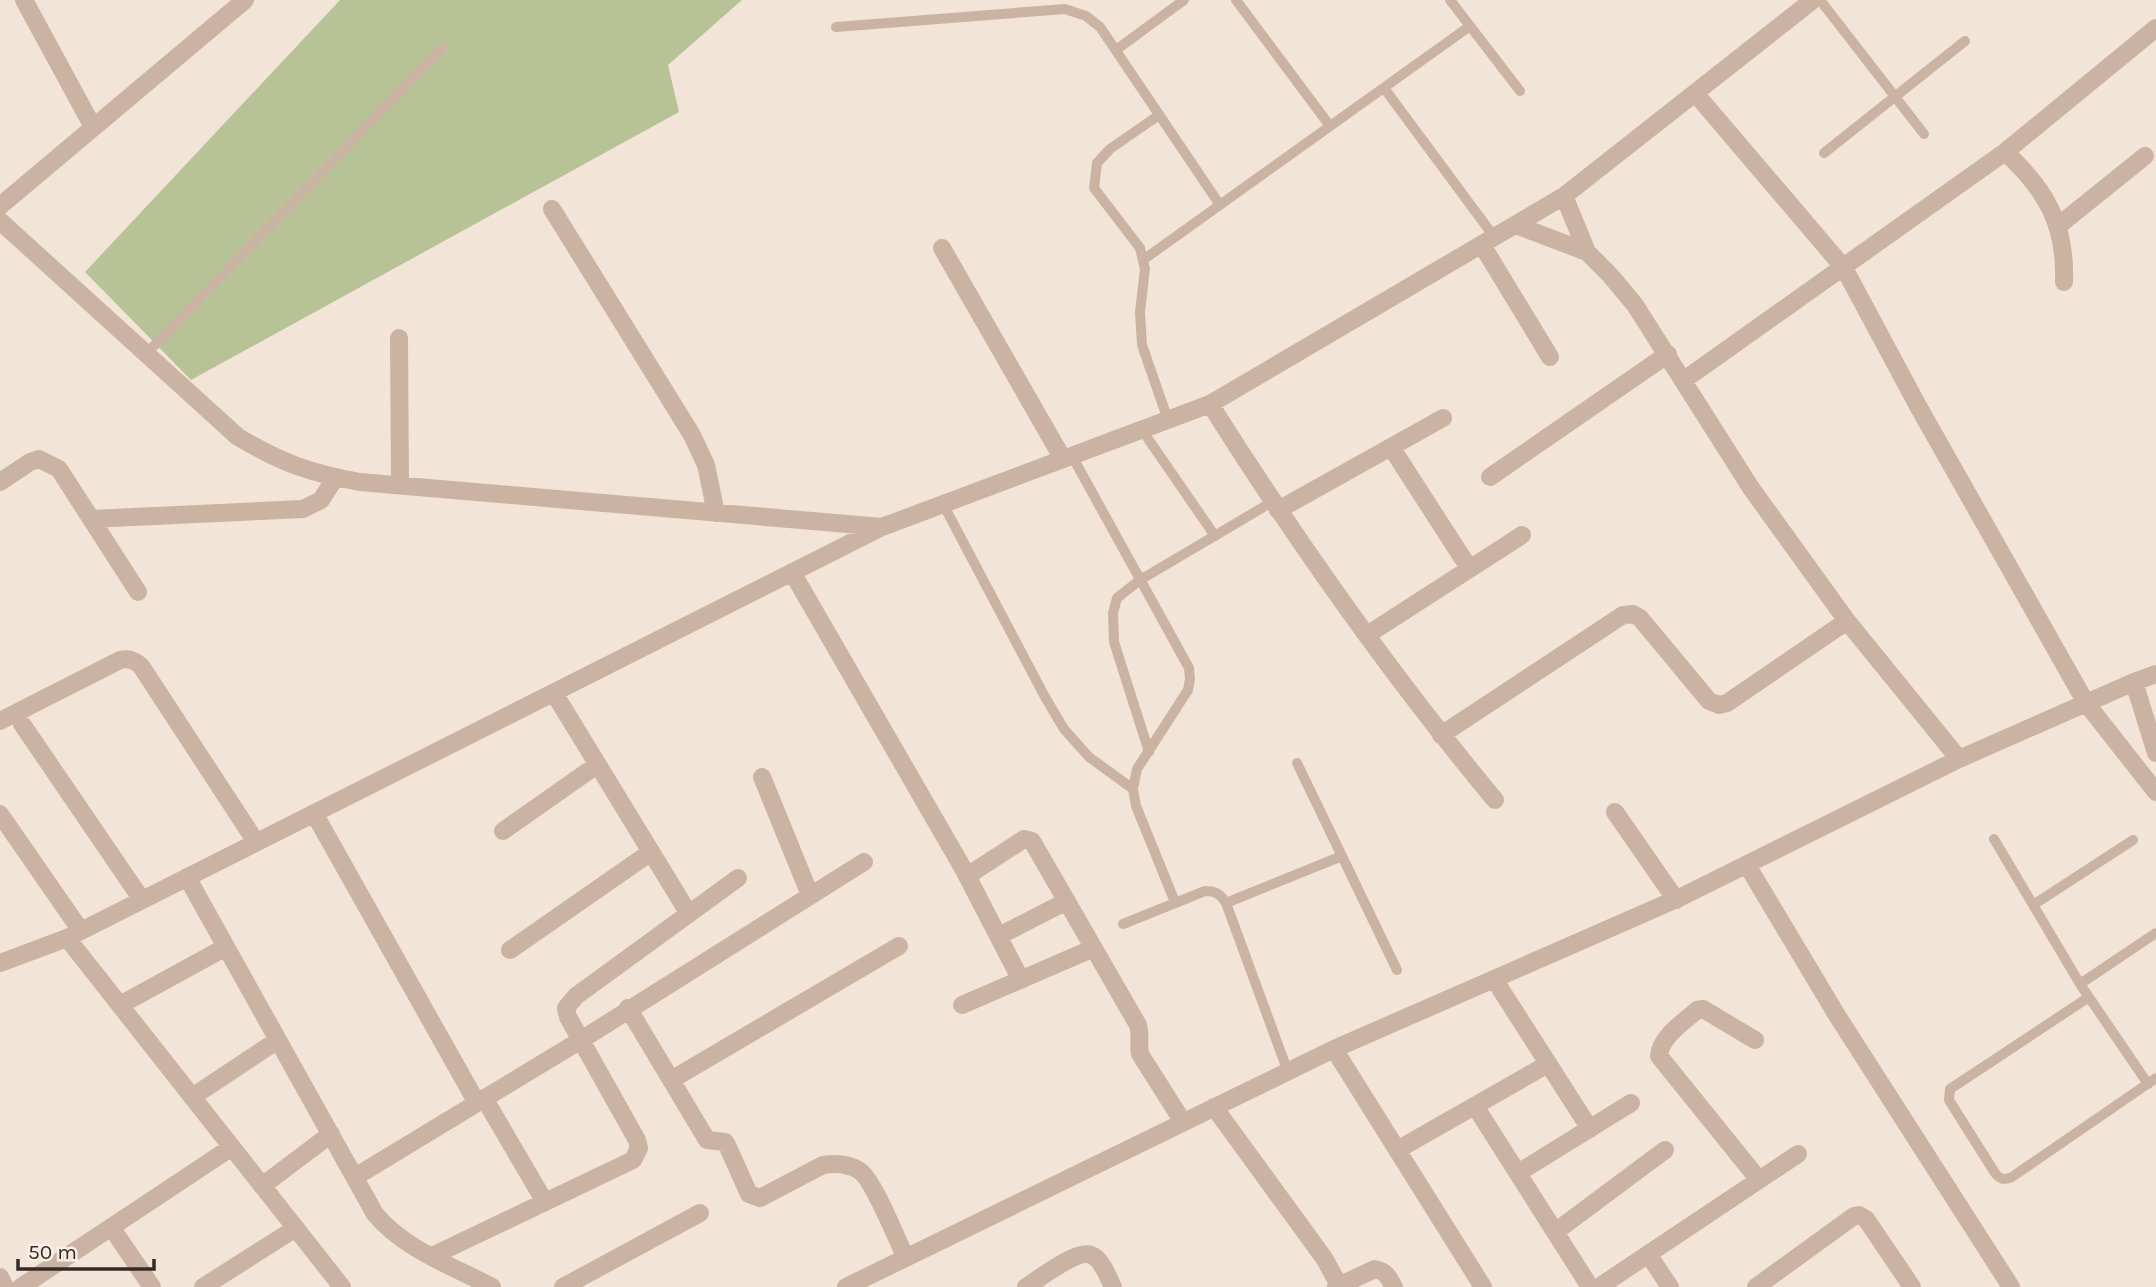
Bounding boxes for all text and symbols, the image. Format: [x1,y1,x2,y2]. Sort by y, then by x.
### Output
scale bar [18,1228,154,1272]
text: 50 m [28,1240,77,1264]

